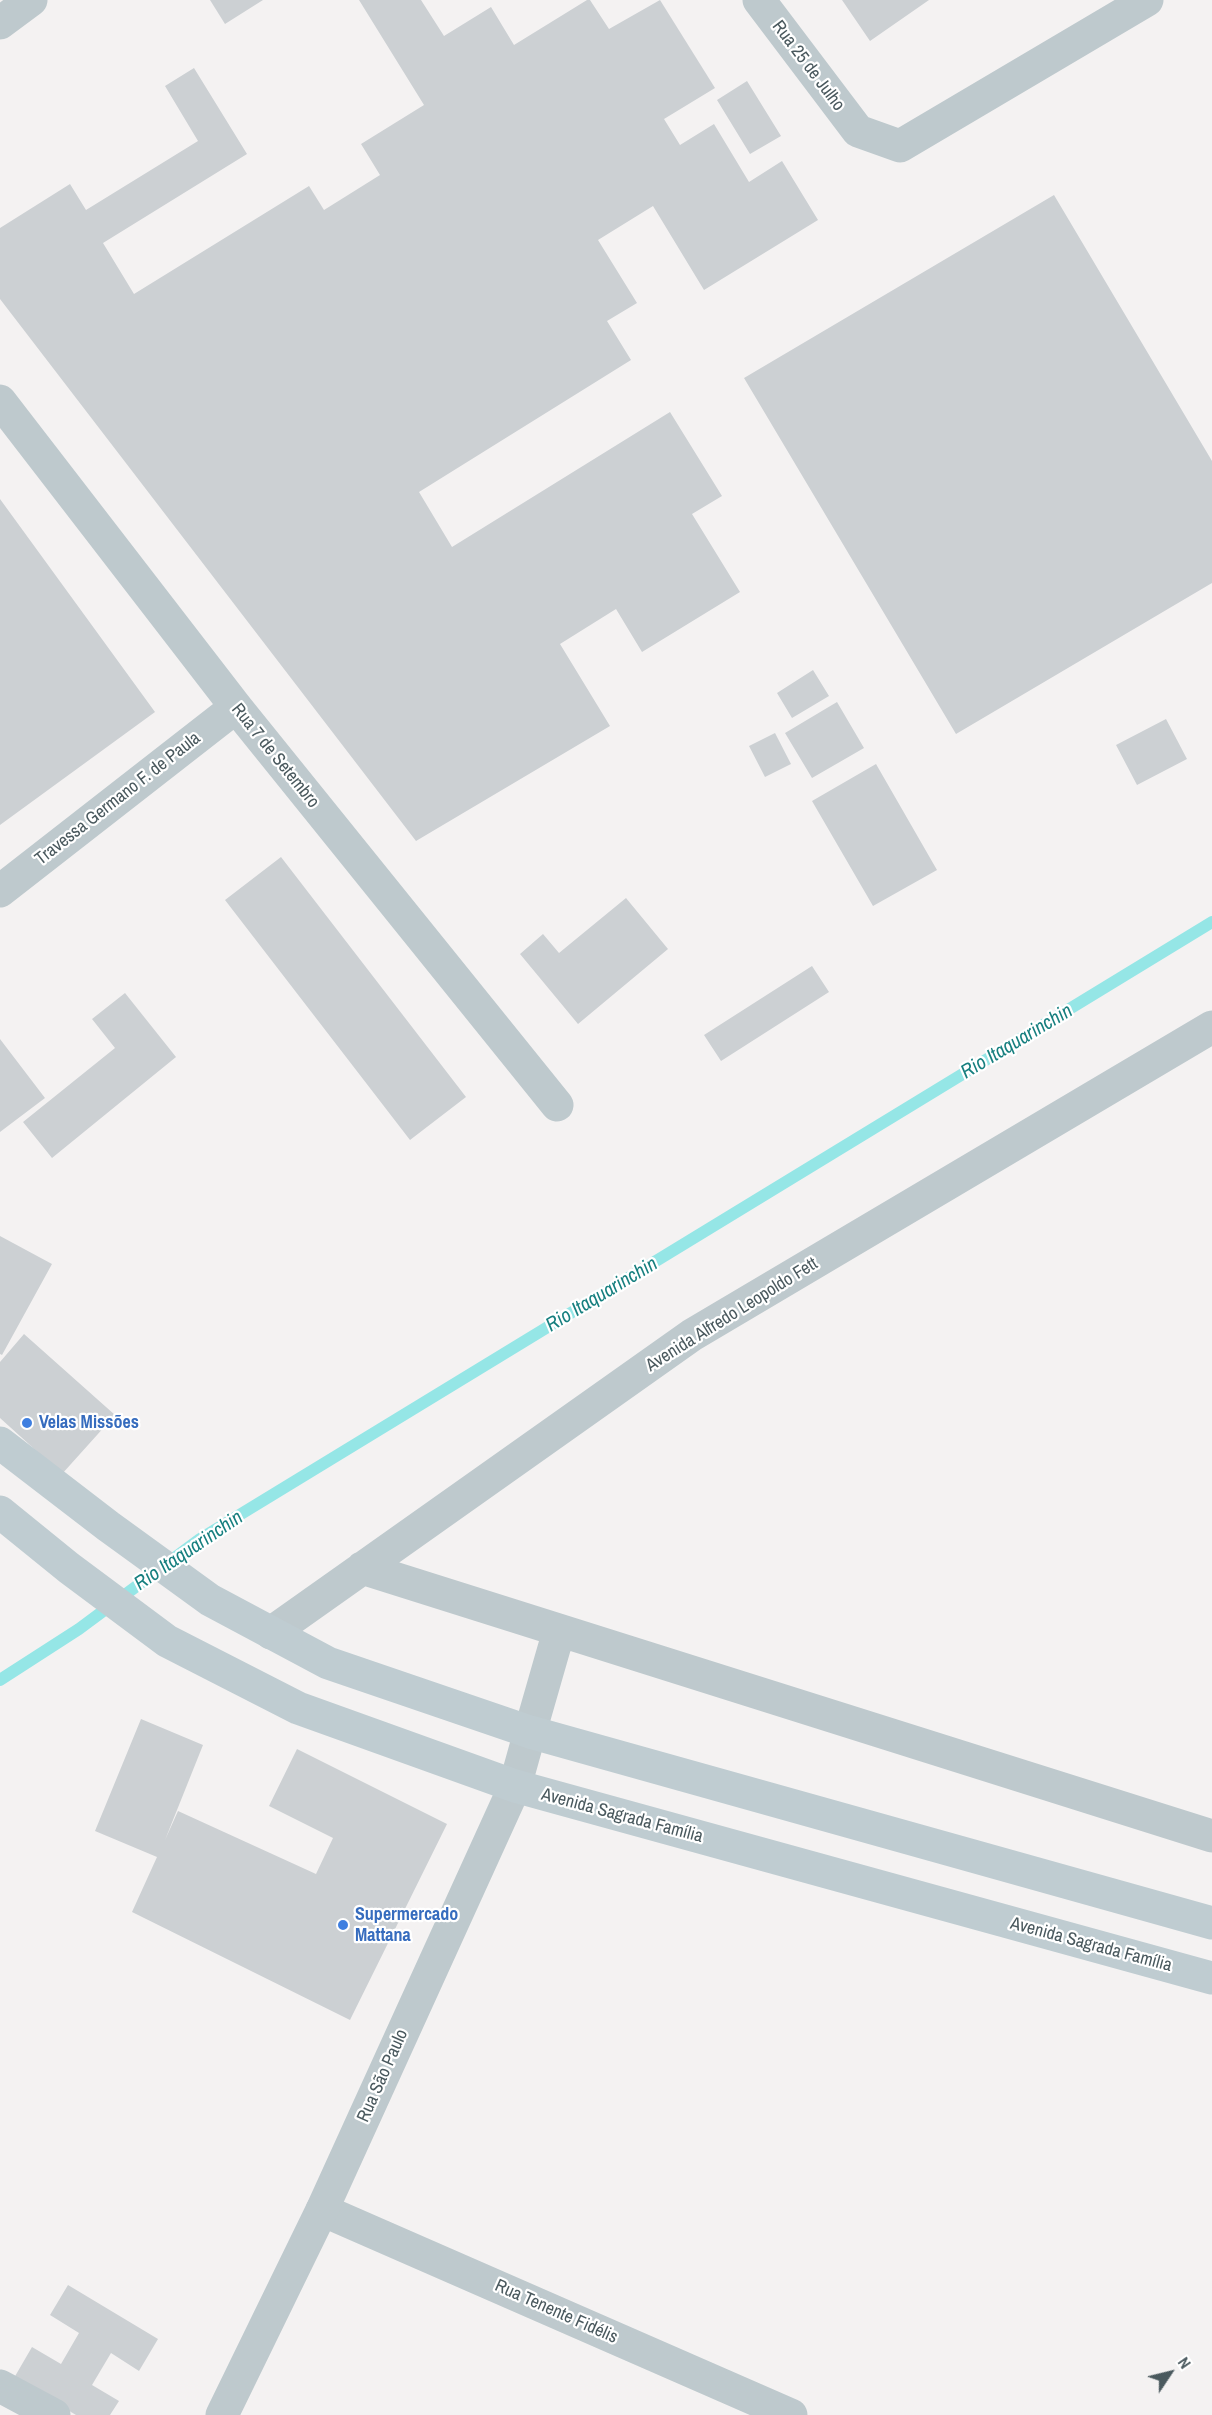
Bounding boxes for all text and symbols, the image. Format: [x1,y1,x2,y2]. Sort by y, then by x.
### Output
street label: Rua 25 de Julho [767,17,849,115]
street label: Rua 7 de Setembro [226,699,324,813]
street label: Travessa Germano F. de Paula [31,728,205,870]
water label: Rio Itaquarinchin [957,999,1077,1085]
water label: Rio Itaquarinchin [542,1252,662,1338]
street label: Avenida Alfredo Leopoldo Fett [642,1253,822,1377]
place label: Velas Missões [39,1412,139,1434]
marker: Velas Missões [20,1416,34,1430]
water label: Rio Itaquarinchin [130,1506,248,1596]
street label: Avenida Sagrada Família [539,1784,705,1848]
place label: Supermercado Mattana [355,1904,458,1946]
street label: Avenida Sagrada Família [1008,1913,1174,1977]
marker: Supermercado Mattana [336,1918,350,1932]
street label: Rua São Paulo [353,2026,413,2126]
street label: Rua Tenente Fidélis [491,2275,621,2349]
north arrow [1140,2343,1200,2403]
text: N [1173,2352,1196,2373]

